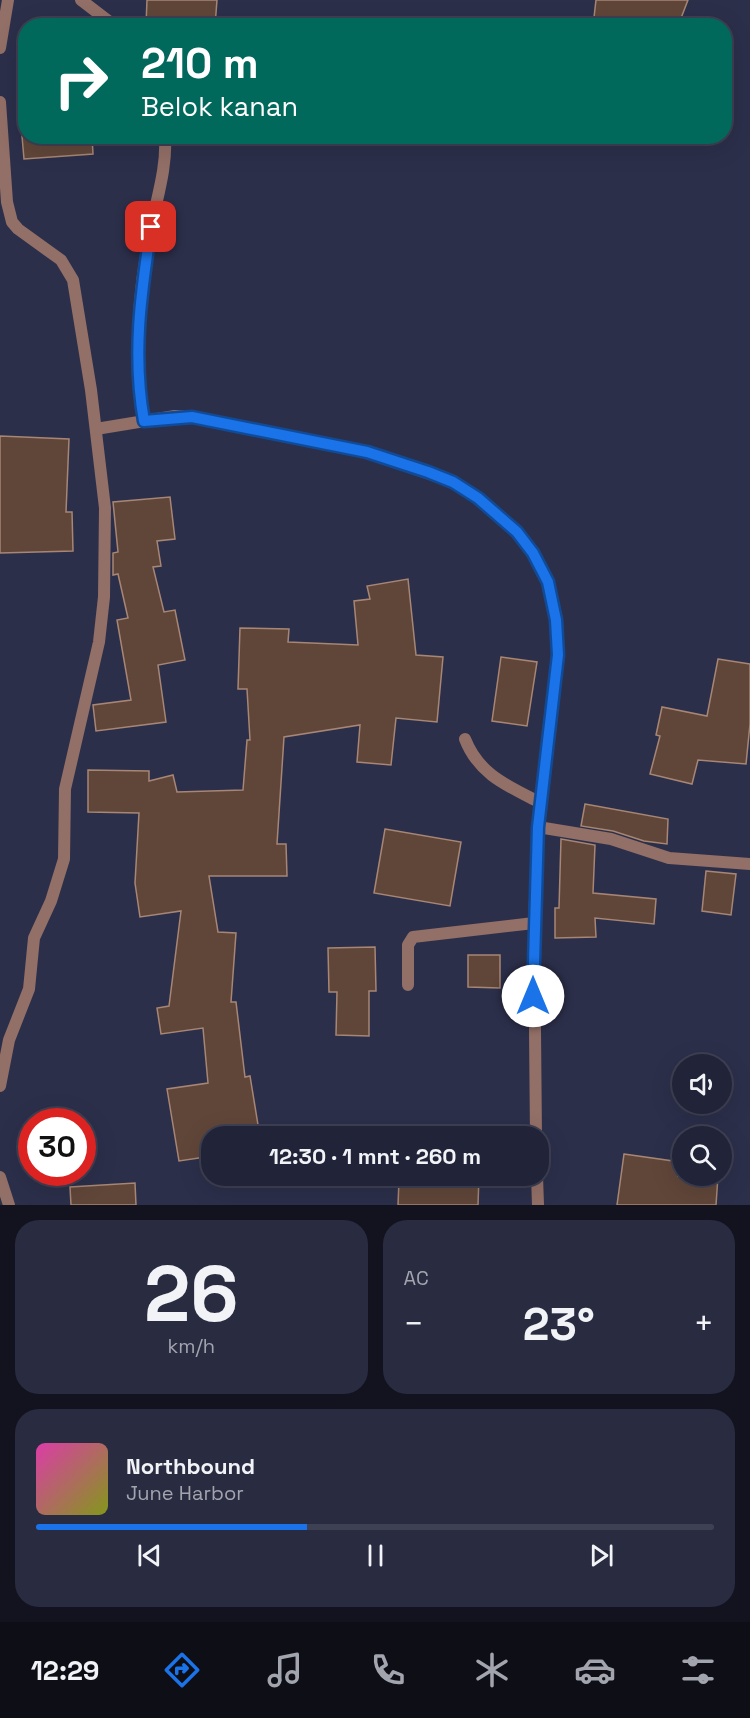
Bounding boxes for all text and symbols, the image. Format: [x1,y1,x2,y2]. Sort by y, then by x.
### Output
text: 210 m [141,37,259,90]
icon: right [42,42,120,120]
text: Belok kanan [141,89,298,124]
pin [125,201,176,252]
icon: arrive [134,210,167,243]
position arrow [501,964,565,1028]
map controls [672,1054,732,1186]
button: sound [672,1054,732,1114]
speed limit sign: 30 [18,1108,96,1186]
button: search [672,1126,732,1186]
text: 12:30 · 1 mnt · 260 m [269,1142,481,1170]
text: 26 [144,1244,239,1344]
text: AC [404,1265,429,1291]
text: 23° [523,1296,595,1353]
text: − [404,1303,424,1345]
text: + [694,1303,714,1345]
text: km/h [167,1333,215,1359]
text: Northbound [126,1452,255,1480]
text: June Harbor [126,1480,244,1506]
icon: previous [133,1539,166,1572]
icon: pause [359,1539,392,1572]
icon: next [585,1539,618,1572]
icon: directions [161,1649,203,1691]
icon: music [264,1649,306,1691]
icon: phone [367,1649,409,1691]
icon: climate [471,1649,513,1691]
icon: car [574,1649,616,1691]
icon: filters [677,1649,719,1691]
text: 12:29 [31,1653,100,1688]

